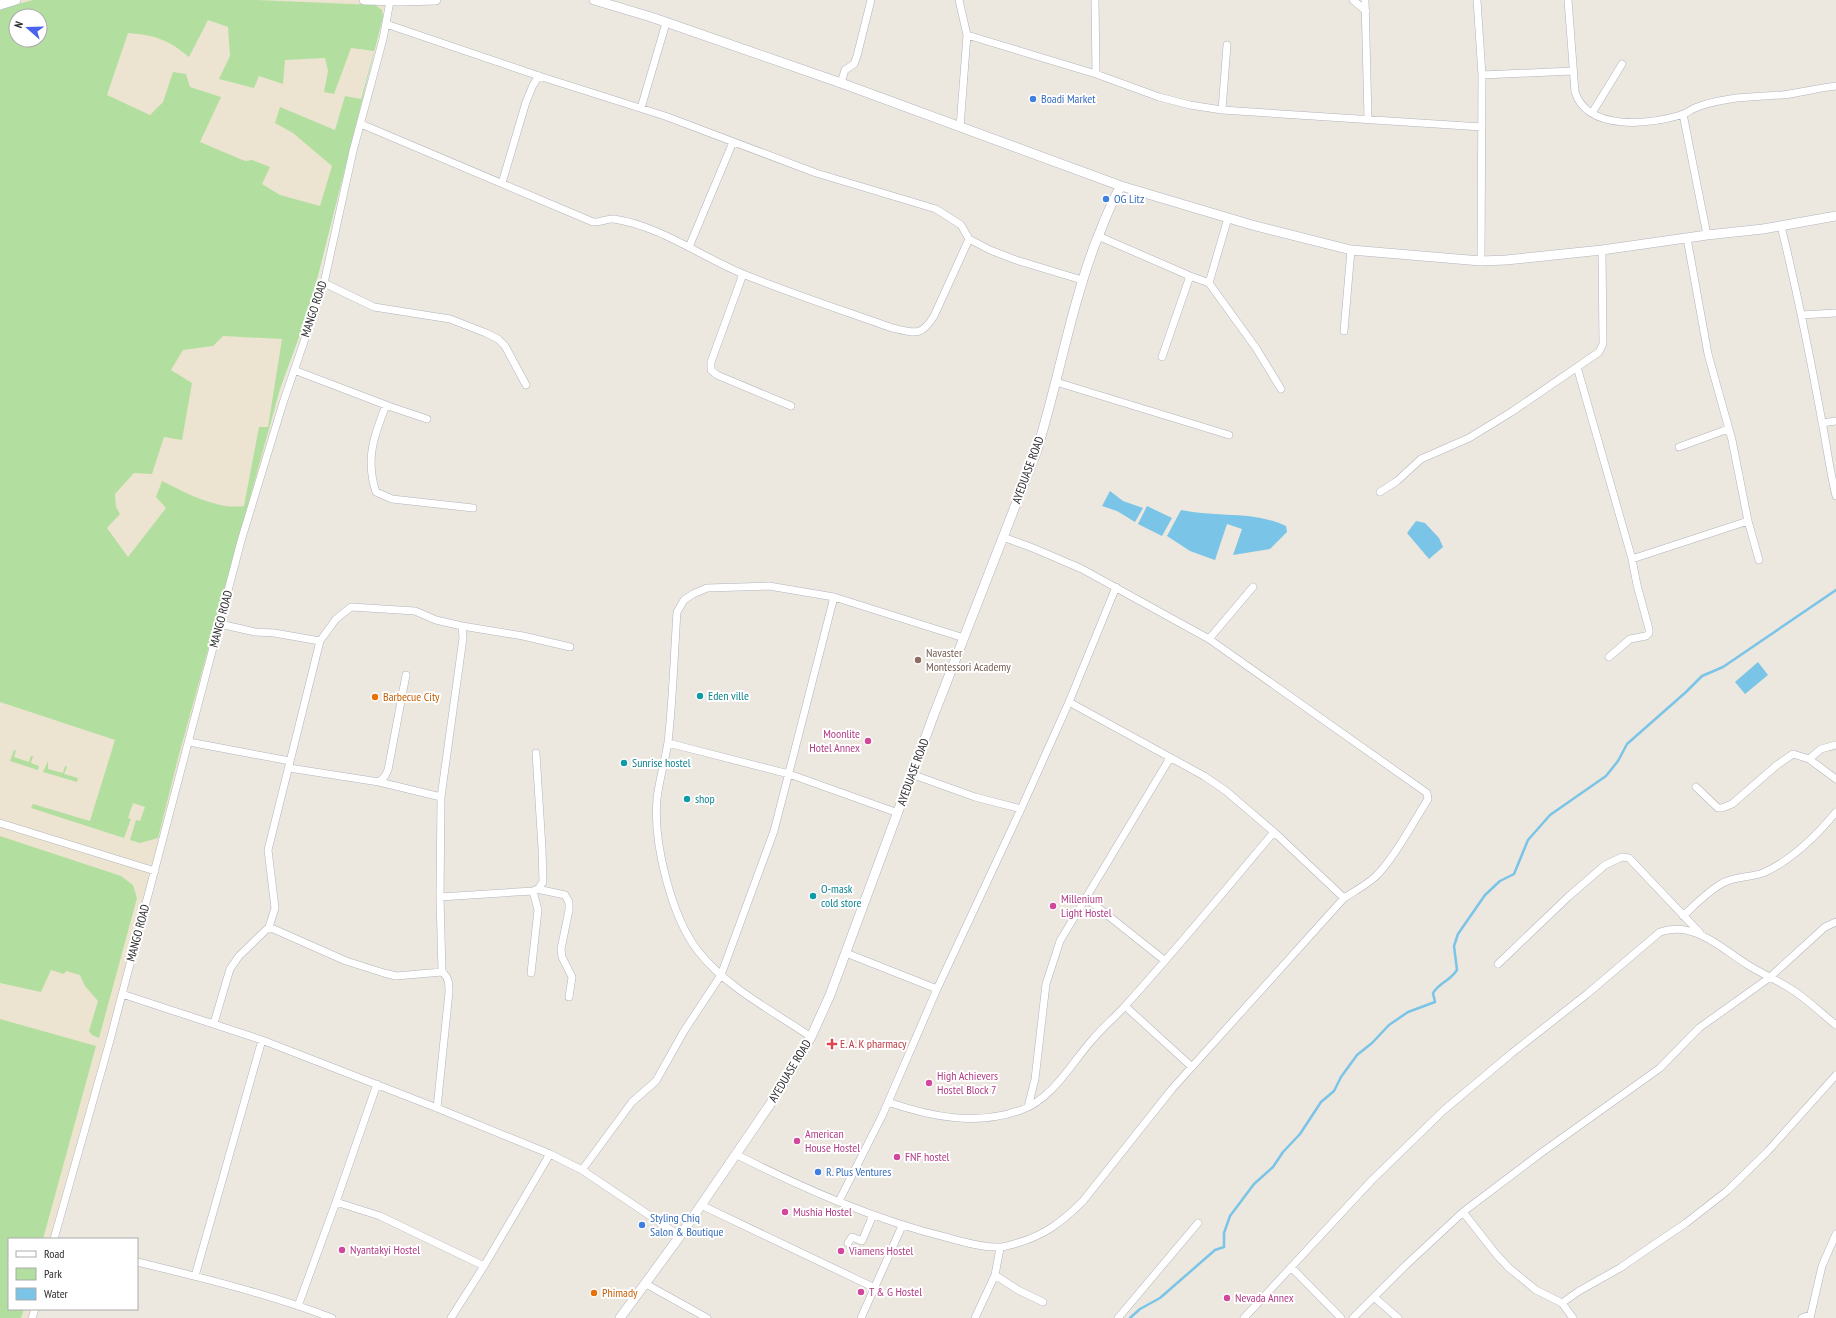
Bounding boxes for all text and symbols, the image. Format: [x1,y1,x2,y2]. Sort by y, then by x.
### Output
north arrow [8,8,48,48]
text: N [11,19,26,30]
place label: Boadi Market [1041,91,1096,106]
marker: Boadi Market [1028,94,1038,104]
place label: OG Litz [1114,191,1144,206]
marker: OG Litz [1101,194,1111,204]
street label: MANGO ROAD [297,279,330,339]
street label: AYEDUASE ROAD [1008,434,1047,505]
street label: MANGO ROAD [206,589,235,649]
place label: Navaster Montessori Academy [926,645,1011,674]
marker: Navaster Montessori Academy [913,655,923,665]
place label: Eden ville [708,688,749,703]
place label: Barbecue City [383,689,440,704]
marker: Eden ville [695,691,705,701]
marker: Barbecue City [370,692,380,702]
place label: Moonlite Hotel Annex [809,726,860,755]
marker: Moonlite Hotel Annex [863,736,873,746]
street label: AYEDUASE ROAD [893,736,932,807]
place label: Sunrise hostel [632,755,691,770]
marker: Sunrise hostel [619,758,629,768]
place label: shop [695,791,715,806]
marker: shop [682,794,692,804]
place label: O-mask cold store [821,881,862,910]
marker: O-mask cold store [808,891,818,901]
place label: Millenium Light Hostel [1061,891,1112,920]
marker: Millenium Light Hostel [1048,901,1058,911]
street label: MANGO ROAD [123,903,152,963]
place label: E. A. K pharmacy [840,1036,907,1051]
street label: AYEDUASE ROAD [765,1037,814,1105]
marker: E. A. K pharmacy [827,1039,837,1049]
place label: High Achievers Hostel Block 7 [937,1068,998,1097]
marker: High Achievers Hostel Block 7 [924,1078,934,1088]
place label: American House Hostel [805,1126,860,1155]
marker: American House Hostel [792,1136,802,1146]
place label: FNF hostel [905,1149,950,1164]
marker: FNF hostel [892,1152,902,1162]
place label: R. Plus Ventures [826,1164,891,1179]
marker: R. Plus Ventures [813,1167,823,1177]
place label: Mushia Hostel [793,1204,852,1219]
marker: Mushia Hostel [780,1207,790,1217]
place label: Styling Chiq Salon & Boutique [650,1210,723,1239]
marker: Styling Chiq Salon & Boutique [637,1220,647,1230]
legend [8,1238,138,1310]
place label: Nyantakyi Hostel [350,1242,420,1257]
place label: Viamens Hostel [848,1243,913,1258]
marker: Nyantakyi Hostel [337,1245,347,1255]
text: Road [44,1246,64,1261]
marker: Viamens Hostel [836,1246,846,1256]
text: Park [44,1266,62,1281]
place label: T & G Hostel [869,1284,922,1299]
place label: Phimady [602,1285,638,1300]
text: Water [44,1286,69,1301]
marker: T & G Hostel [856,1287,866,1297]
marker: Phimady [589,1288,599,1298]
place label: Nevada Annex [1235,1290,1294,1305]
marker: Nevada Annex [1222,1293,1232,1303]

